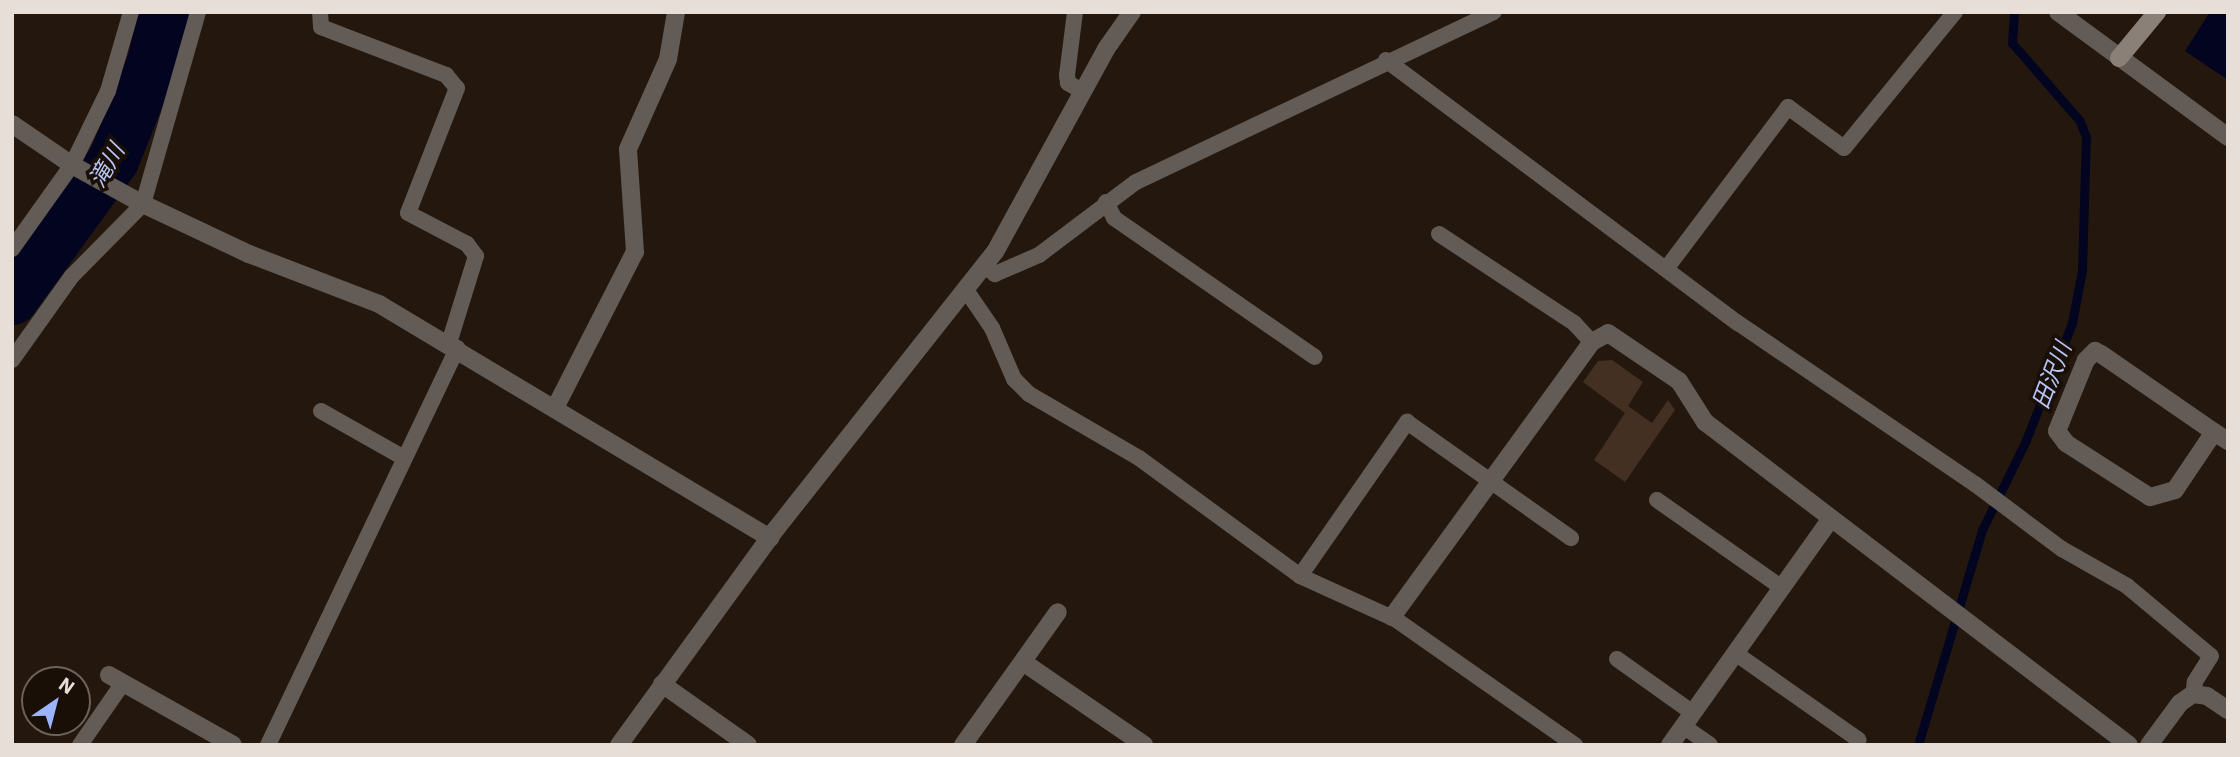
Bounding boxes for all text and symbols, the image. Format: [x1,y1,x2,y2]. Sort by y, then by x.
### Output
water label: 滝川 [83,138,129,192]
water label: 田沢川 [2026,338,2076,412]
north arrow [21,666,91,736]
text: N [54,672,79,699]

